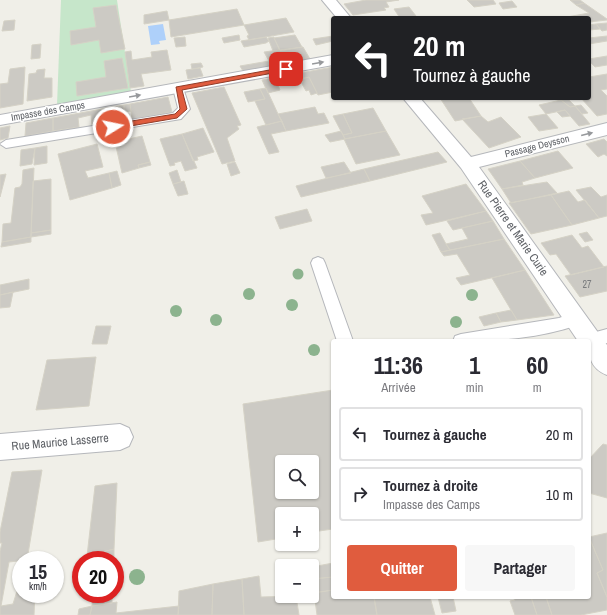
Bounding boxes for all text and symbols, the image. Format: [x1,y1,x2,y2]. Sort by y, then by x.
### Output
text: 20 m [413,27,465,65]
icon: left [347,32,399,84]
pin [269,52,303,86]
icon: arrive [275,58,297,80]
one-way arrow [312,60,324,66]
text: Tournez à gauche [413,63,530,88]
one-way arrow [129,93,141,99]
street label: Impasse des Camps [10,98,86,124]
position arrow [92,106,134,148]
one-way arrow [581,131,593,137]
street label: Passage Deysson [503,132,571,160]
street label: Rue Pierre et Marie Curie [474,177,552,279]
house number: 27 [582,278,592,291]
text: 11:36 [374,349,423,381]
text: 1 [469,349,480,381]
text: 60 [526,349,548,381]
text: Arrivée [381,379,416,396]
text: min [466,379,484,396]
text: m [533,379,542,396]
icon: left [349,423,371,445]
text: Tournez à gauche [383,424,487,445]
text: 20 m [546,424,573,445]
street label: Rue Maurice Lasserre [11,430,109,454]
map controls [275,455,319,603]
button: search [275,455,319,499]
text: Tournez à droite [383,475,478,496]
icon: right [349,483,371,505]
text: 10 m [546,484,573,505]
text: Impasse des Camps [383,496,480,513]
button: + [275,507,319,551]
button: Quitter [347,545,457,591]
button: Partager [465,545,575,591]
speed limit sign: 20 [72,551,124,603]
text: 15 [29,558,47,585]
button: − [275,559,319,603]
text: km/h [29,580,47,593]

